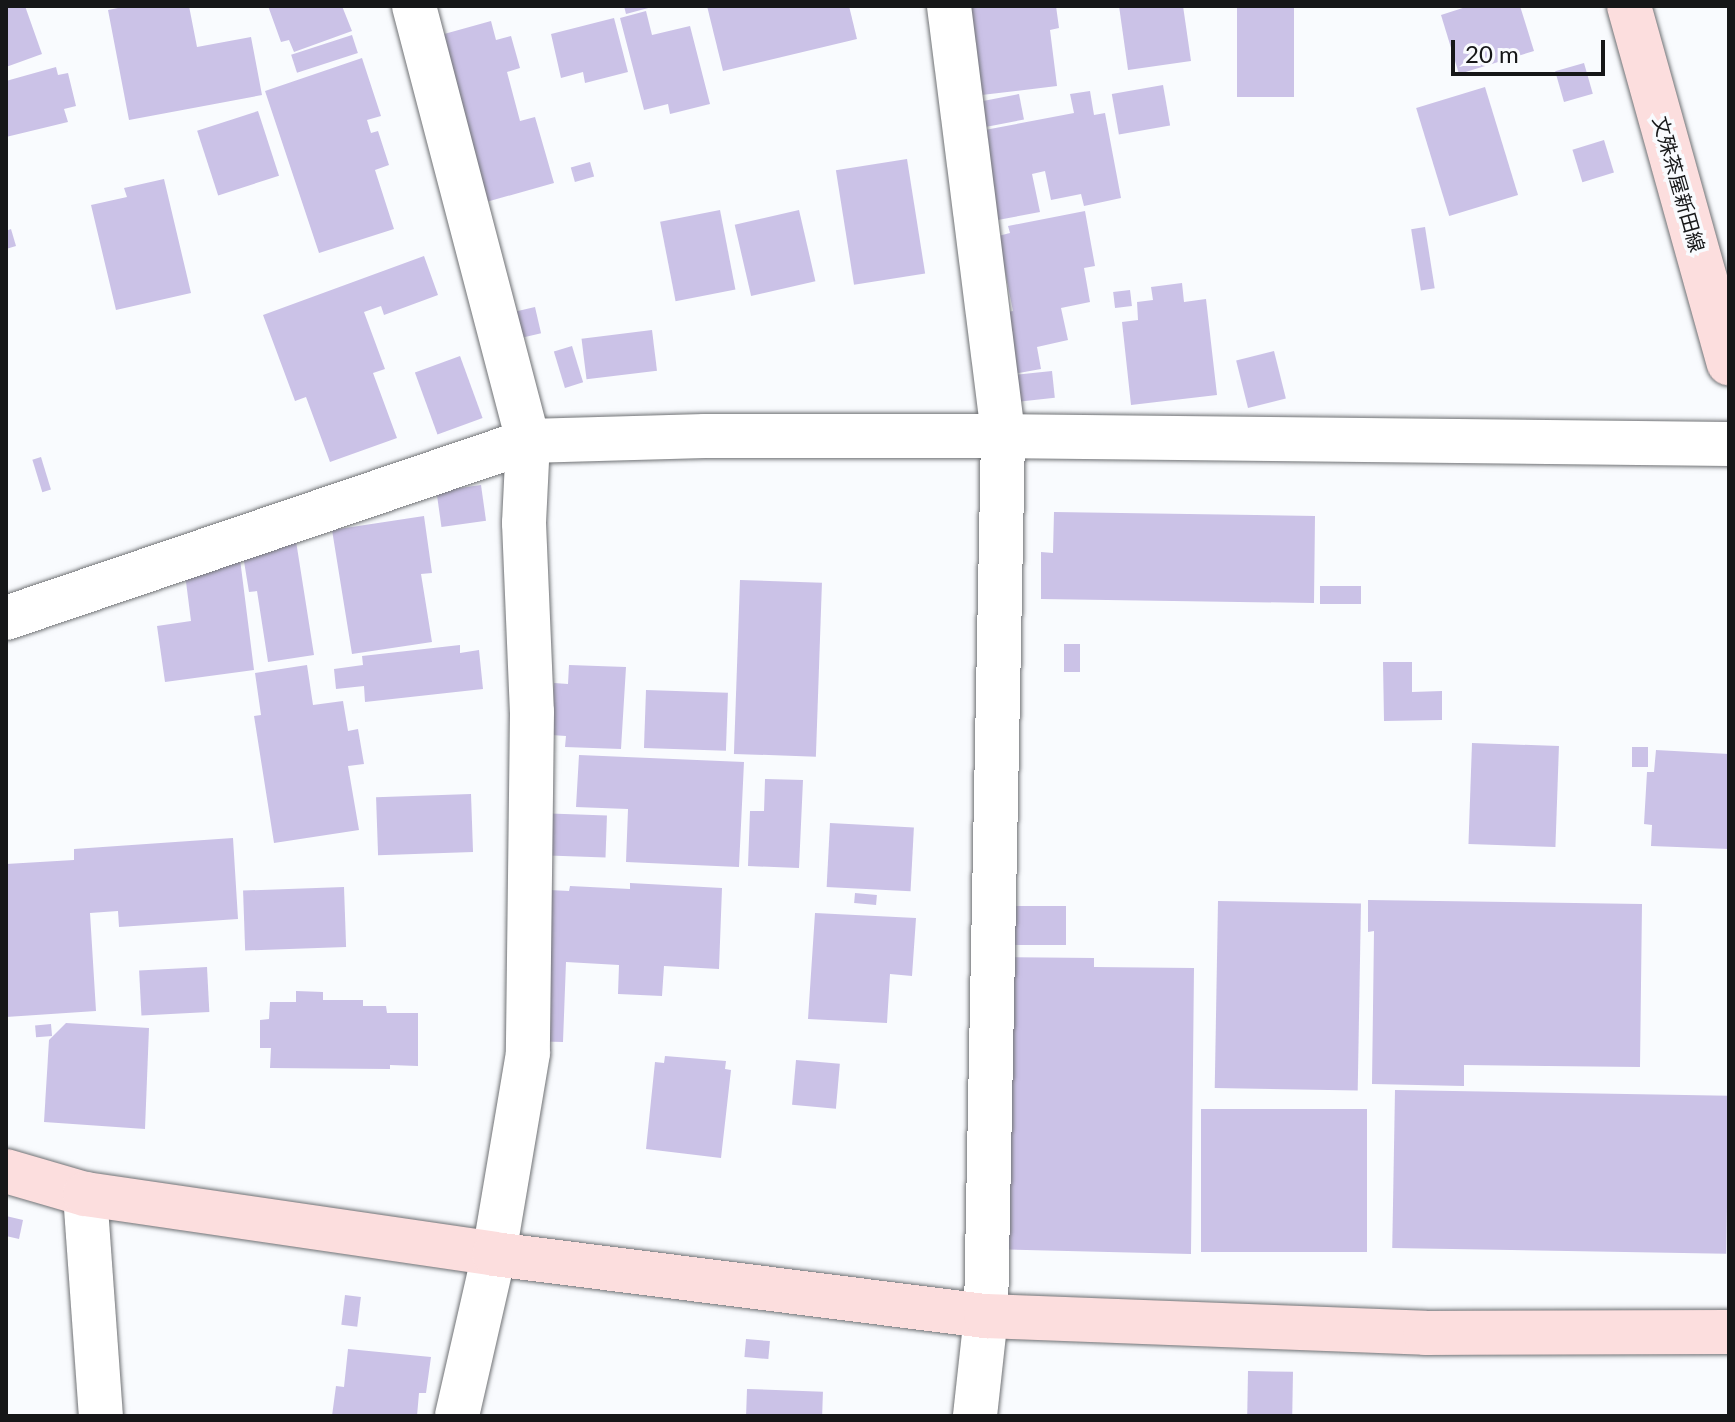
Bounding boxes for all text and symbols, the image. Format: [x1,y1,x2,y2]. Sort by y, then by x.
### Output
scale bar [1455,24,1609,74]
text: 20 m [1465,39,1519,68]
street label: 文殊茶屋新田線 [1648,113,1710,255]

